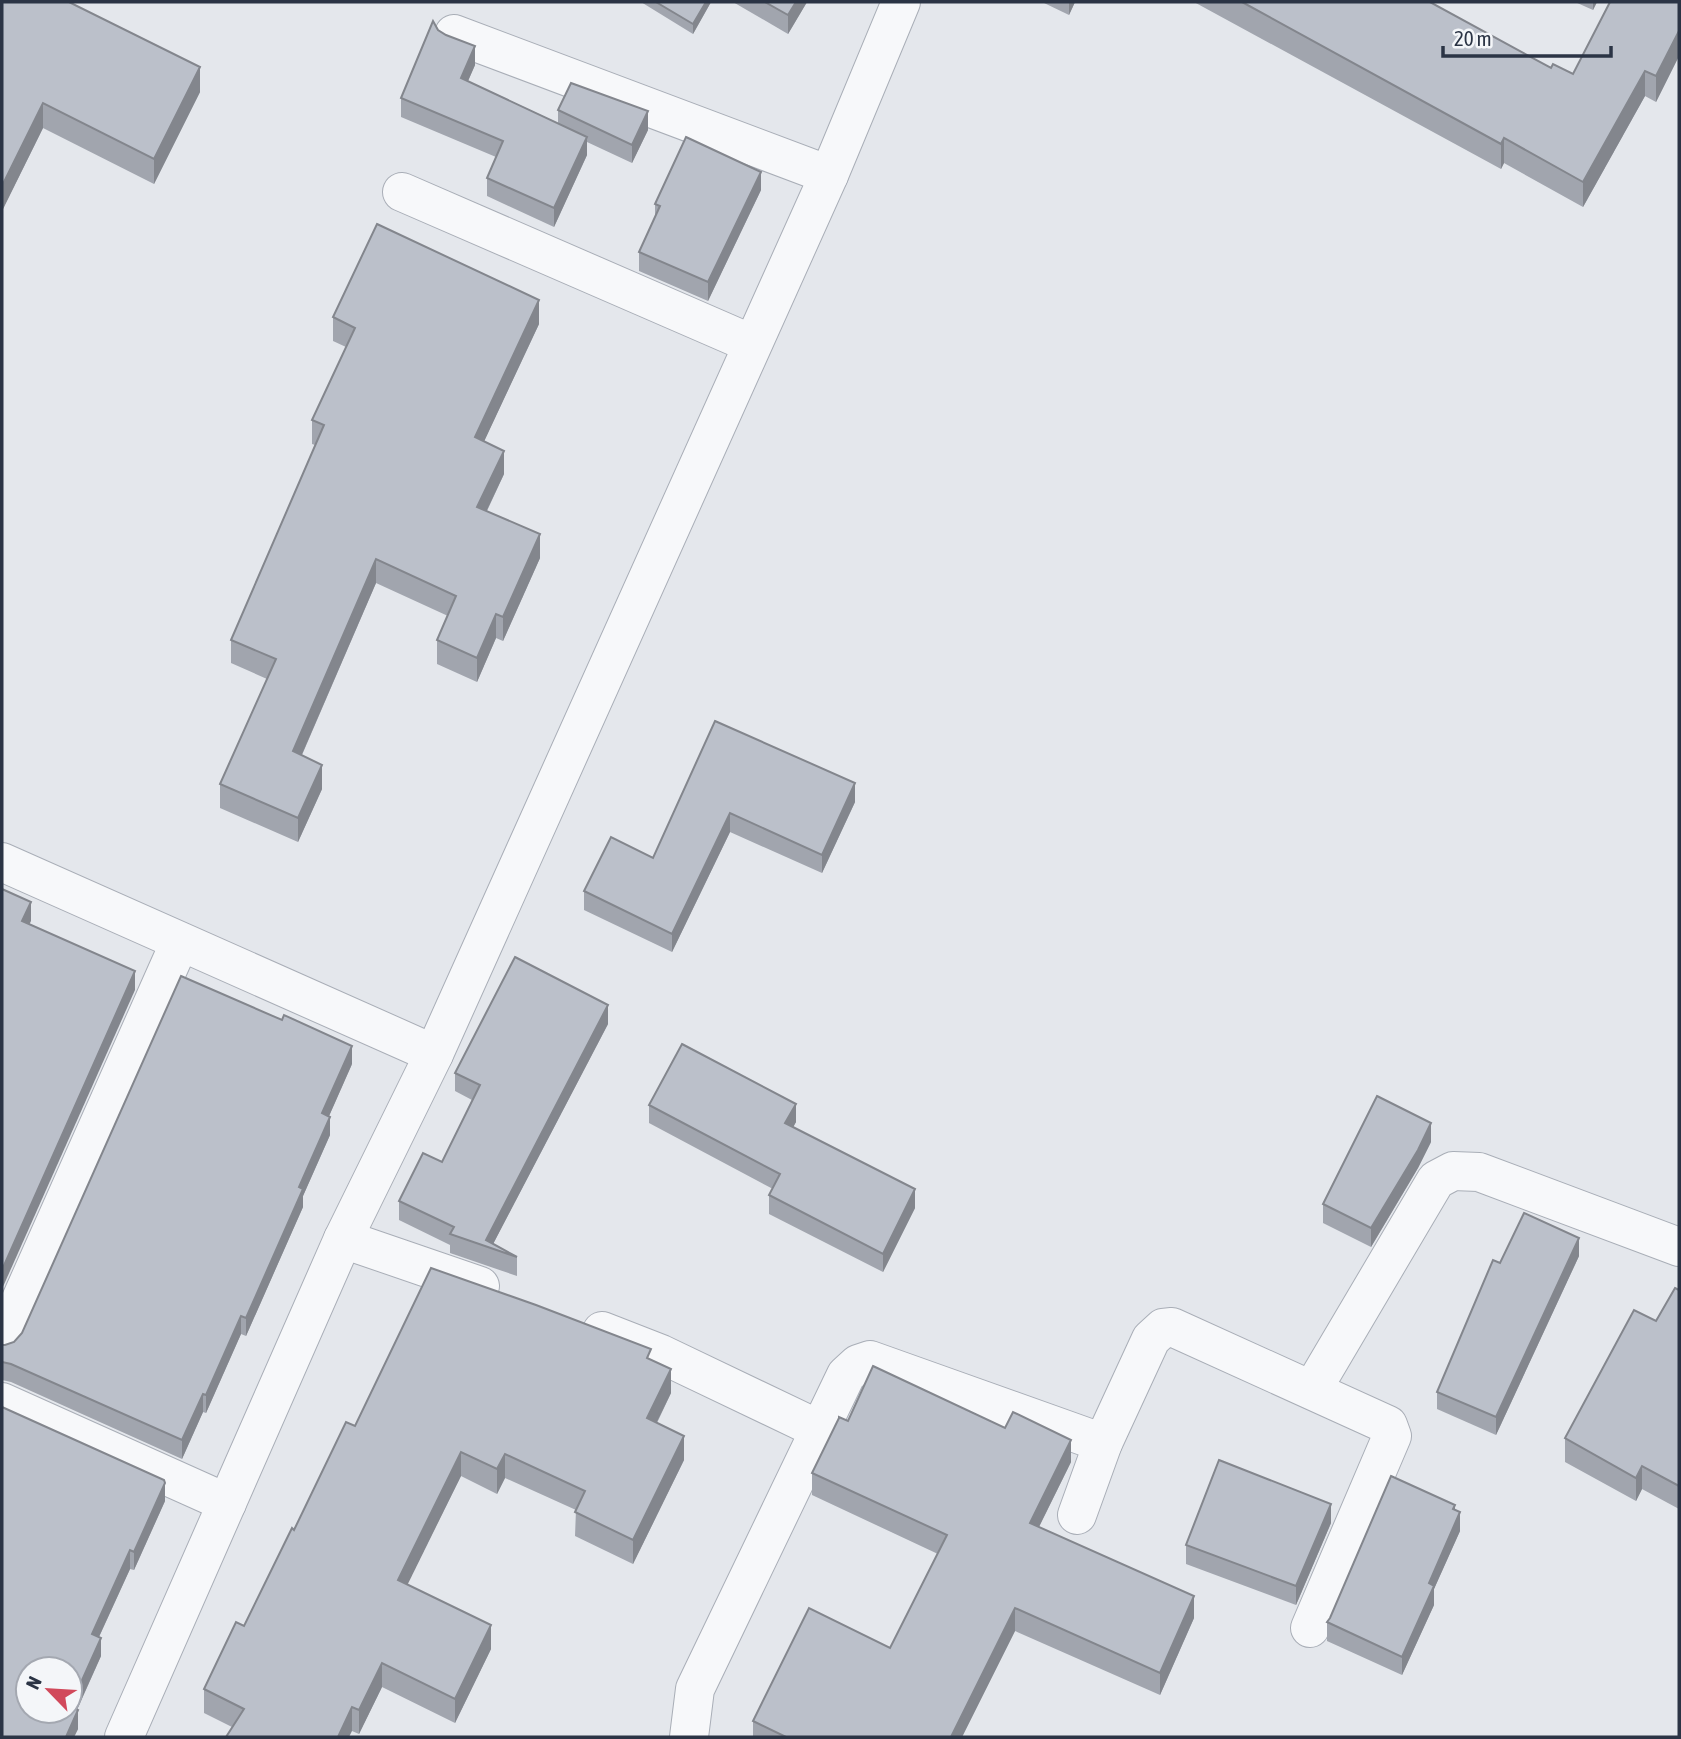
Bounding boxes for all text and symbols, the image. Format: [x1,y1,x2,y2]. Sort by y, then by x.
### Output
scale bar [1443,14,1611,58]
text: 20 m [1454,26,1492,50]
north arrow [14,1655,84,1725]
text: N [21,1673,46,1693]

